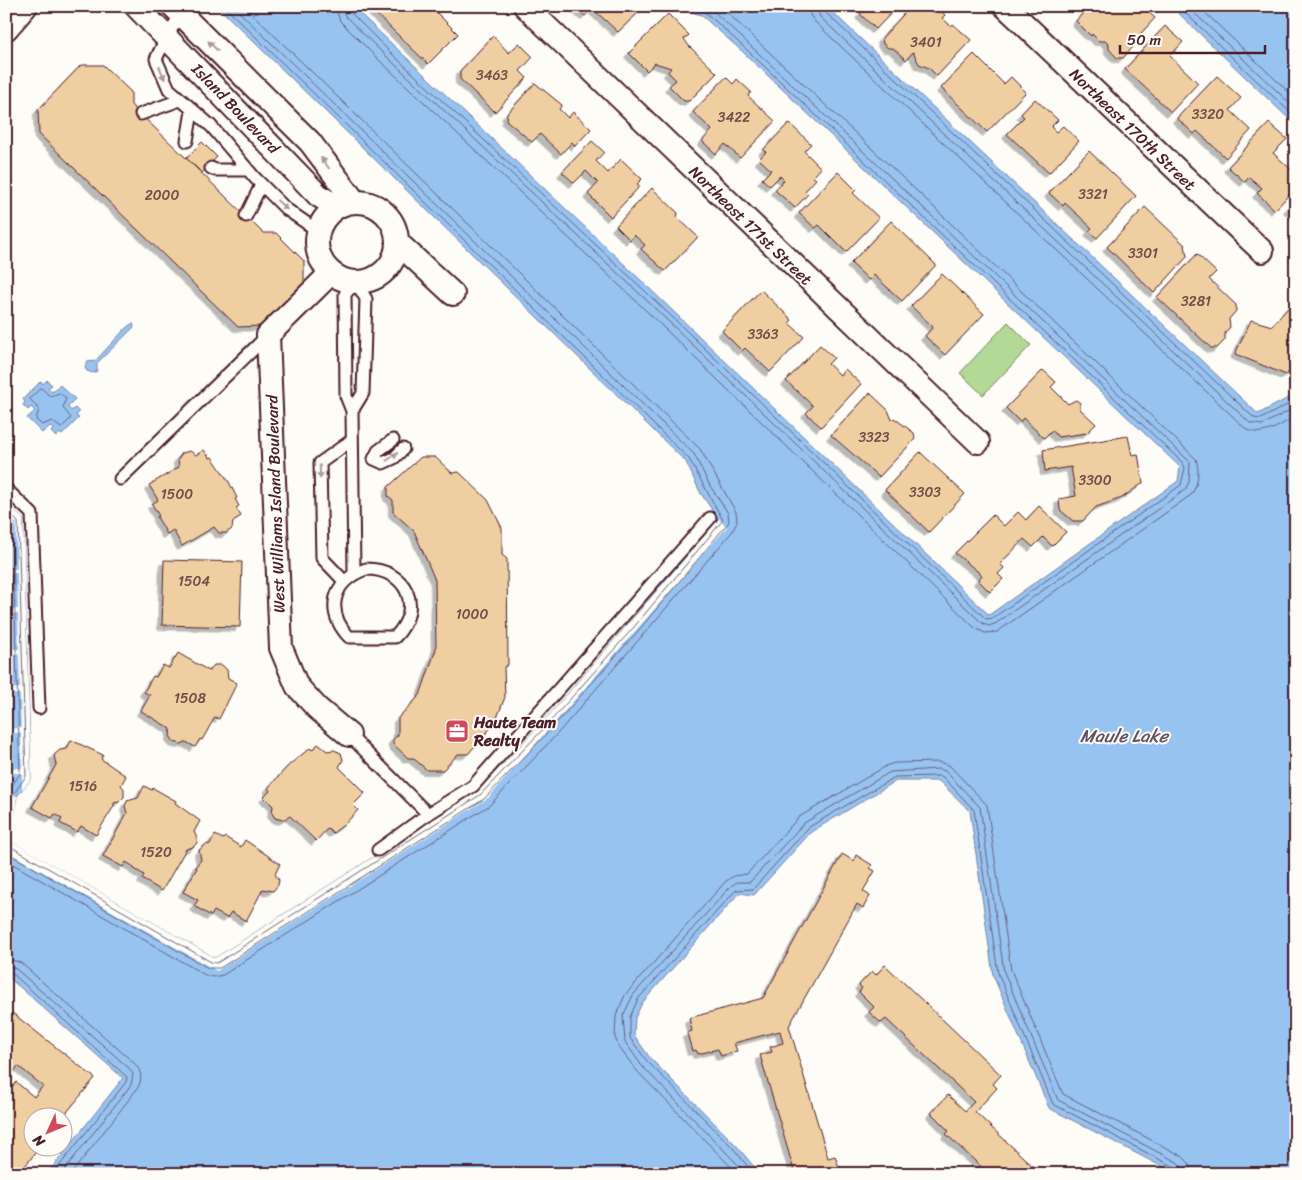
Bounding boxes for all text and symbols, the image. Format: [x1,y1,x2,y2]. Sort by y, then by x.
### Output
scale bar [1120,22,1264,54]
text: 50 m [1127,27,1162,53]
house number: 3401 [910,30,942,55]
one-way arrow [207,40,219,52]
street label: Island Boulevard [184,55,288,162]
street label: Northeast 170th Street [1062,61,1203,198]
house number: 3463 [476,63,508,88]
one-way arrow [159,66,167,80]
house number: 3320 [1192,102,1224,127]
house number: 3422 [718,105,750,130]
one-way arrow [320,157,331,170]
street label: Northeast 171st Street [682,158,820,293]
house number: 3321 [1078,182,1108,207]
house number: 2000 [145,183,179,208]
one-way arrow [276,199,288,211]
house number: 3301 [1128,241,1158,266]
house number: 3281 [1181,289,1211,314]
house number: 3363 [747,322,779,347]
street label: West Williams Island Boulevard [257,393,294,614]
house number: 3323 [858,425,890,450]
one-way arrow [385,452,399,462]
one-way arrow [316,464,324,480]
house number: 3300 [1078,468,1112,493]
house number: 3303 [909,480,941,505]
house number: 1500 [161,482,193,507]
house number: 1504 [178,569,210,594]
house number: 1000 [456,602,488,627]
house number: 1508 [174,686,206,711]
place label: Haute Team Realty [473,708,556,755]
office icon: Haute Team Realty [444,718,470,744]
water label: Maule Lake [1080,720,1170,752]
house number: 1516 [69,774,97,799]
house number: 1520 [140,840,172,865]
north arrow [22,1108,72,1158]
text: N [26,1128,52,1154]

